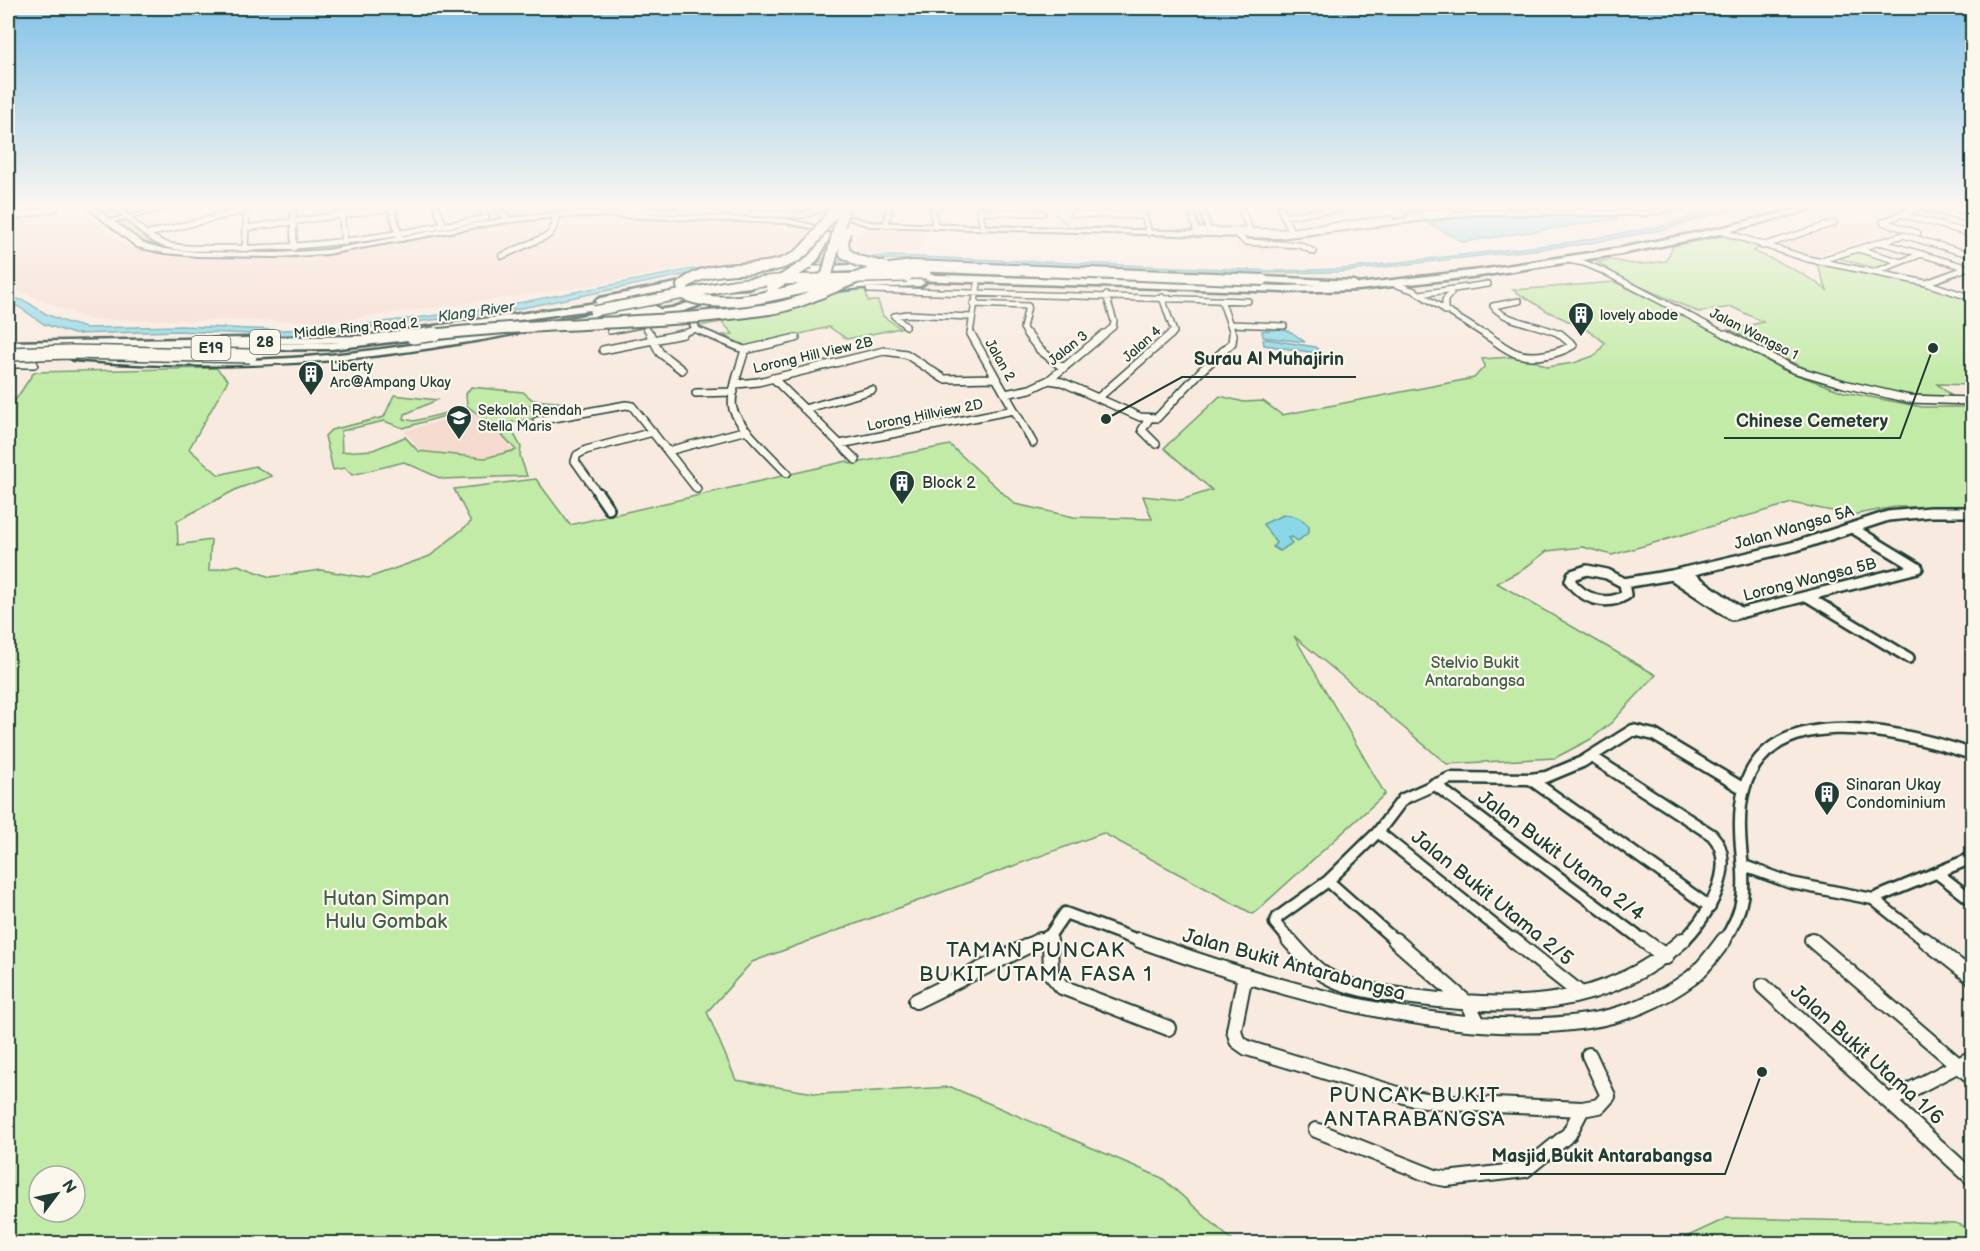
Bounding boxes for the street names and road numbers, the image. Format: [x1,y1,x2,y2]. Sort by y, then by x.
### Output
street label: Jalan Wangsa 1 [1707,304,1801,364]
street label: Middle Ring Road 2 [293,314,420,342]
street label: Jalan 4 [1119,322,1165,366]
street label: Jalan 3 [1045,327,1091,369]
road number: 28 [250,330,280,354]
street label: Lorong Hill View 2B [751,333,875,377]
road number: E19 [192,336,230,360]
street label: Jalan 2 [981,336,1019,385]
street label: Lorong Hillview 2D [866,395,984,435]
street label: Jalan Wangsa 5A [1732,502,1856,554]
street label: Lorong Wangsa 5B [1741,554,1879,606]
street label: Jalan Bukit Utama 2/4 [1473,786,1649,926]
street label: Jalan Bukit Utama 2/5 [1406,825,1578,971]
street label: Jalan Bukit Antarabangsa [1180,924,1408,1006]
street label: Jalan Bukit Utama 1/6 [1785,980,1949,1130]

